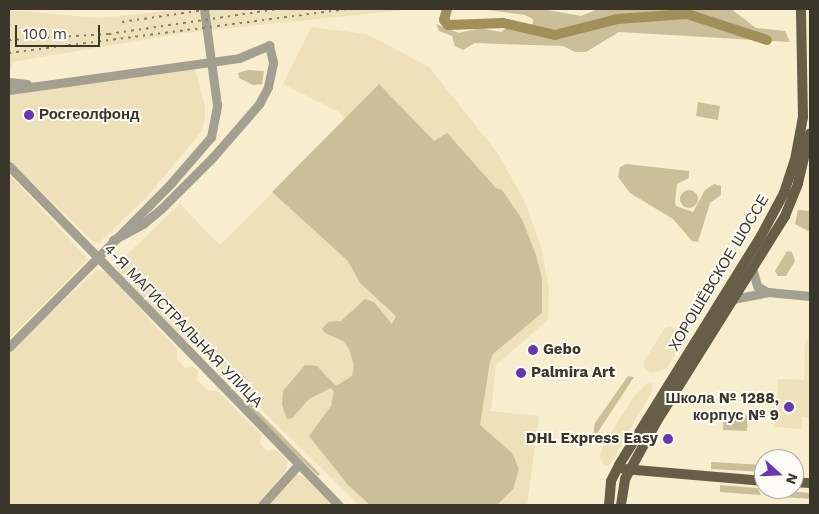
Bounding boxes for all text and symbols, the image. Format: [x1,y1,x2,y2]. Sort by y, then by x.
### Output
scale bar [18,15,102,47]
text: 100 m [23,25,67,43]
place label: Росгеолфонд [39,106,140,124]
marker: Росгеолфонд [23,109,35,121]
street label: ХОРОШЁВСКОЕ ШОССЕ [665,192,773,354]
street label: 4-Я МАГИСТРАЛЬНАЯ УЛИЦА [100,241,266,411]
place label: Gebo [543,341,581,359]
marker: Gebo [527,344,539,356]
place label: Palmira Art [531,364,615,382]
marker: Palmira Art [515,367,527,379]
place label: Школа № 1288, корпус № 9 [665,389,779,424]
marker: Школа № 1288, корпус № 9 [783,401,795,413]
place label: DHL Express Easy [525,430,658,448]
marker: DHL Express Easy [662,433,674,445]
north arrow [754,449,804,499]
text: N [783,471,801,486]

